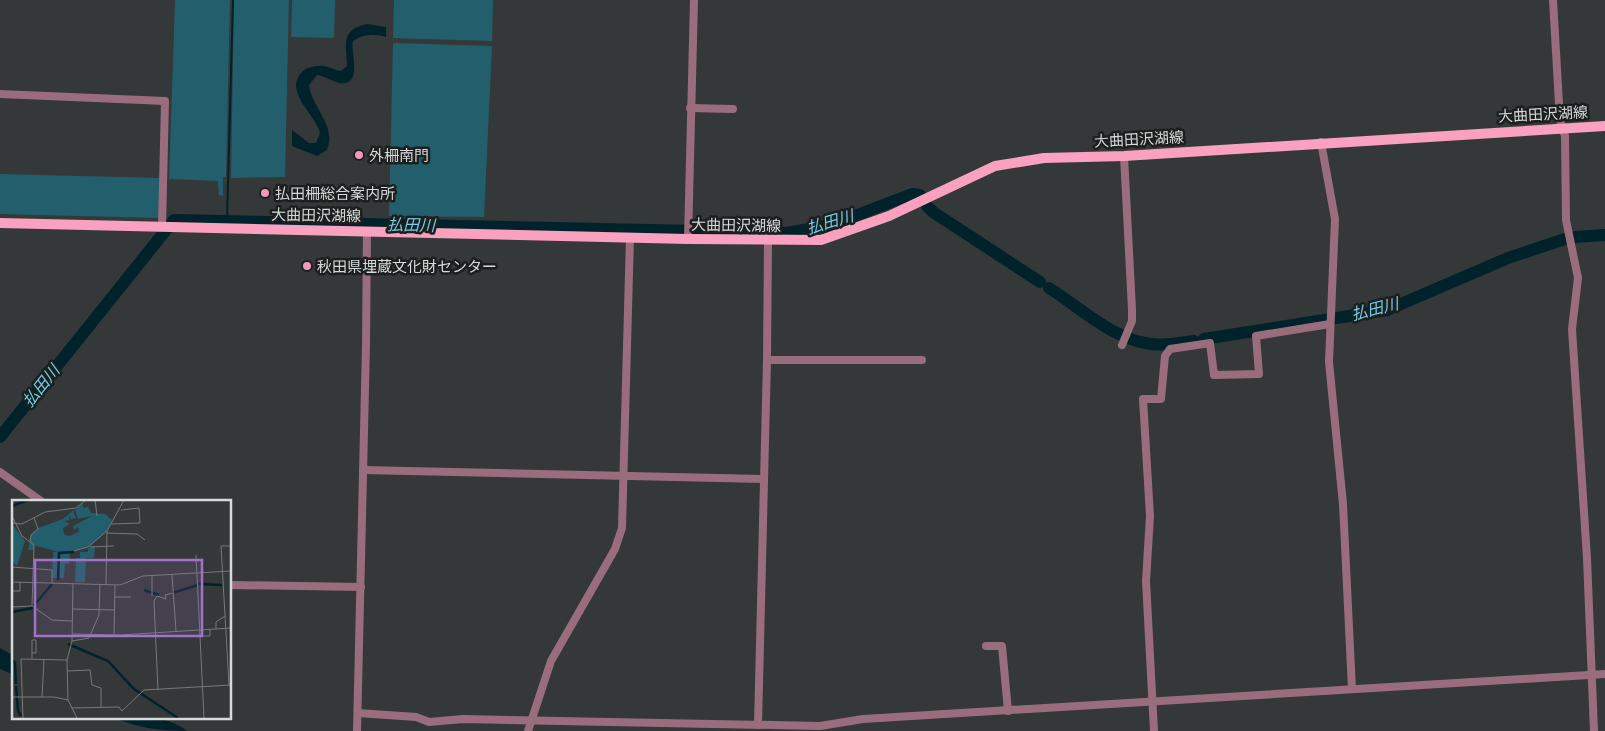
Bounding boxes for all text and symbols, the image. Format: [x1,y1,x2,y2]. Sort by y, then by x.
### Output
street label: 大曲田沢湖線 [1498,103,1588,125]
street label: 大曲田沢湖線 [1094,128,1184,150]
place label: 外柵南門 [369,147,429,164]
marker: 外柵南門 [353,149,365,161]
place label: 払田柵総合案内所 [275,185,395,202]
marker: 払田柵総合案内所 [259,187,271,199]
street label: 大曲田沢湖線 [271,206,361,224]
water label: 払田川 [805,207,857,237]
water label: 払田川 [387,216,437,234]
street label: 大曲田沢湖線 [691,216,781,234]
place label: 秋田県埋蔵文化財センター [317,258,497,275]
marker: 秋田県埋蔵文化財センター [301,260,313,272]
water label: 払田川 [1350,294,1402,323]
water label: 払田川 [19,360,64,410]
inset map [12,500,231,718]

